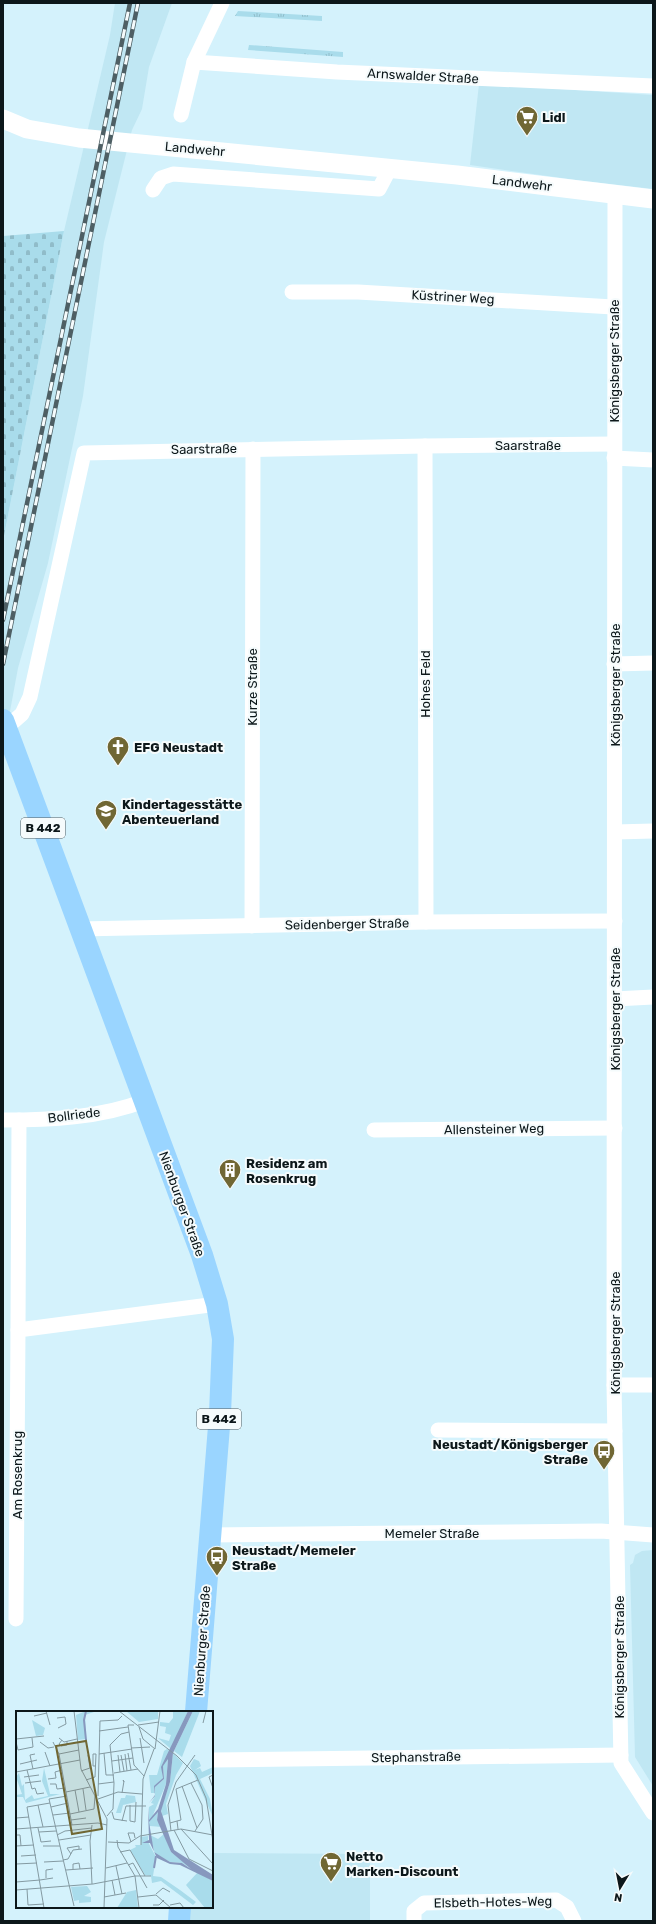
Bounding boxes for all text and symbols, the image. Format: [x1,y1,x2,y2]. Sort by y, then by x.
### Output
street label: Arnswalder Straße [367,66,479,86]
supermarket icon: Lidl [514,104,540,137]
place label: Lidl [542,110,565,125]
street label: Landwehr [164,139,226,159]
street label: Landwehr [491,172,553,194]
street label: Küstriner Weg [411,287,495,308]
street label: Königsberger Straße [607,299,623,423]
street label: Saarstraße [495,438,561,453]
street label: Saarstraße [171,441,237,457]
street label: Königsberger Straße [608,623,624,747]
street label: Kurze Straße [245,648,260,726]
street label: Hohes Feld [418,650,433,718]
church icon: EFG Neustadt [105,734,131,767]
place label: EFG Neustadt [134,740,223,755]
place label: Kindertagesstätte Abenteuerland [122,797,242,827]
school or university icon: Kindertagesstätte Abenteuerland [93,798,119,831]
road number: B 442 [21,818,65,838]
street label: Seidenberger Straße [285,915,409,934]
street label: Königsberger Straße [608,947,624,1071]
street label: Bollriede [47,1104,101,1126]
street label: Allensteiner Weg [444,1121,544,1138]
street label: Nienburger Straße [155,1149,208,1259]
place label: Residenz am Rosenkrug [246,1156,327,1186]
building icon: Residenz am Rosenkrug [217,1157,243,1190]
street label: Königsberger Straße [608,1271,624,1395]
road number: B 442 [197,1409,241,1429]
street label: Am Rosenkrug [10,1431,26,1519]
place label: Neustadt/Königsberger Straße [433,1437,588,1467]
bus stop icon: Neustadt/Königsberger Straße [591,1438,617,1471]
street label: Memeler Straße [385,1526,479,1541]
place label: Neustadt/Memeler Straße [232,1543,356,1573]
bus stop icon: Neustadt/Memeler Straße [204,1544,230,1577]
street label: Nienburger Straße [191,1585,214,1697]
street label: Königsberger Straße [612,1595,628,1719]
inset map [16,1711,213,1908]
street label: Stephanstraße [371,1749,461,1765]
place label: Netto Marken-Discount [346,1849,458,1879]
supermarket icon: Netto Marken-Discount [318,1850,344,1883]
north arrow [600,1868,640,1908]
text: N [613,1890,623,1904]
street label: Elsbeth-Hotes-Weg [434,1893,552,1912]

